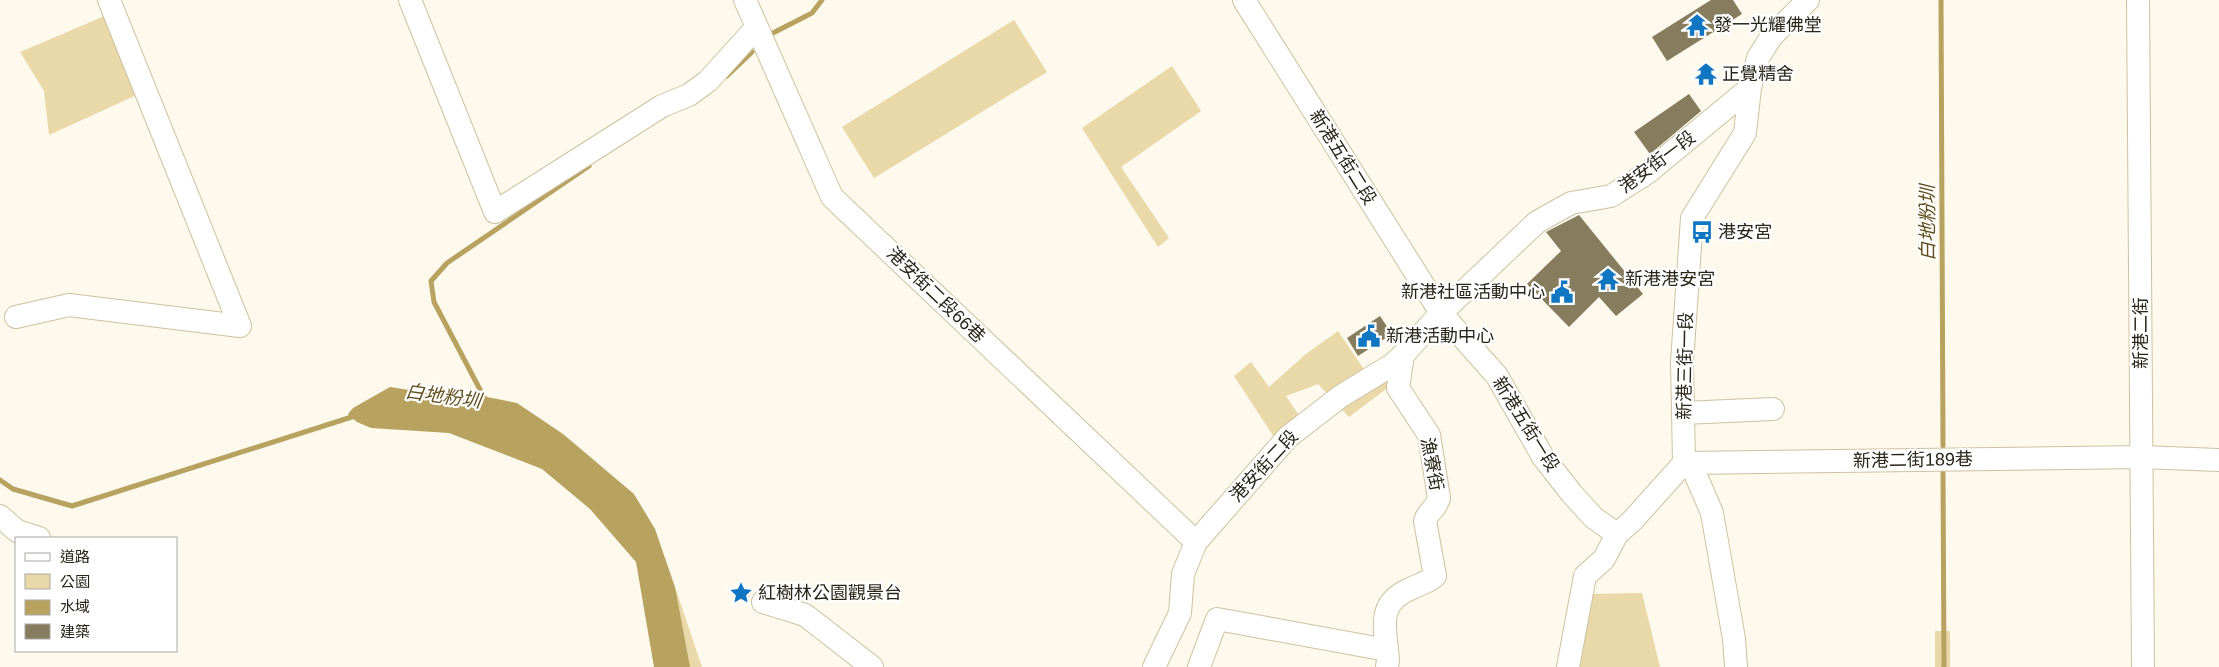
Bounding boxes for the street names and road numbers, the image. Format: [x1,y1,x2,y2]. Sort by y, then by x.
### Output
street label: 新港五街二段 [1306,106,1380,208]
street label: 港安街一段 [1615,127,1699,197]
street label: 港安街二段66巷 [883,243,989,347]
street label: 新港二街 [2131,297,2151,369]
street label: 新港三街一段 [1674,312,1696,420]
street label: 新港五街一段 [1489,373,1563,475]
street label: 港安街二段 [1226,426,1302,506]
street label: 漁寮街 [1417,436,1447,492]
street label: 新港二街189巷 [1853,449,1973,471]

